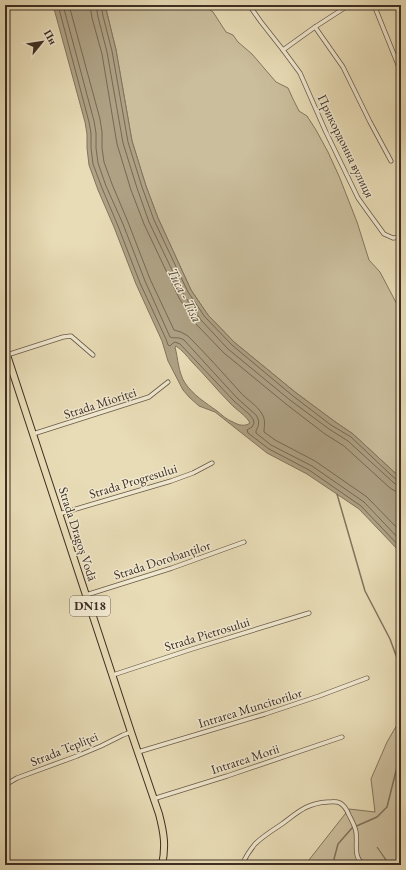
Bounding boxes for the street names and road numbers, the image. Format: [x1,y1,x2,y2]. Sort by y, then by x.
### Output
street label: Прикордонна вулиця [314,91,379,201]
street label: Strada Mioriței [62,383,138,423]
street label: Strada Progresului [87,460,179,502]
street label: Strada Dragoș Vodă [55,485,101,584]
street label: Strada Dorobanților [111,536,213,584]
road number: DN18 [70,596,110,616]
street label: Strada Pietrosului [162,613,252,655]
street label: Intrarea Muncitorilor [196,684,305,732]
street label: Strada Tepliței [28,728,100,770]
street label: Intrarea Morii [209,740,281,778]

